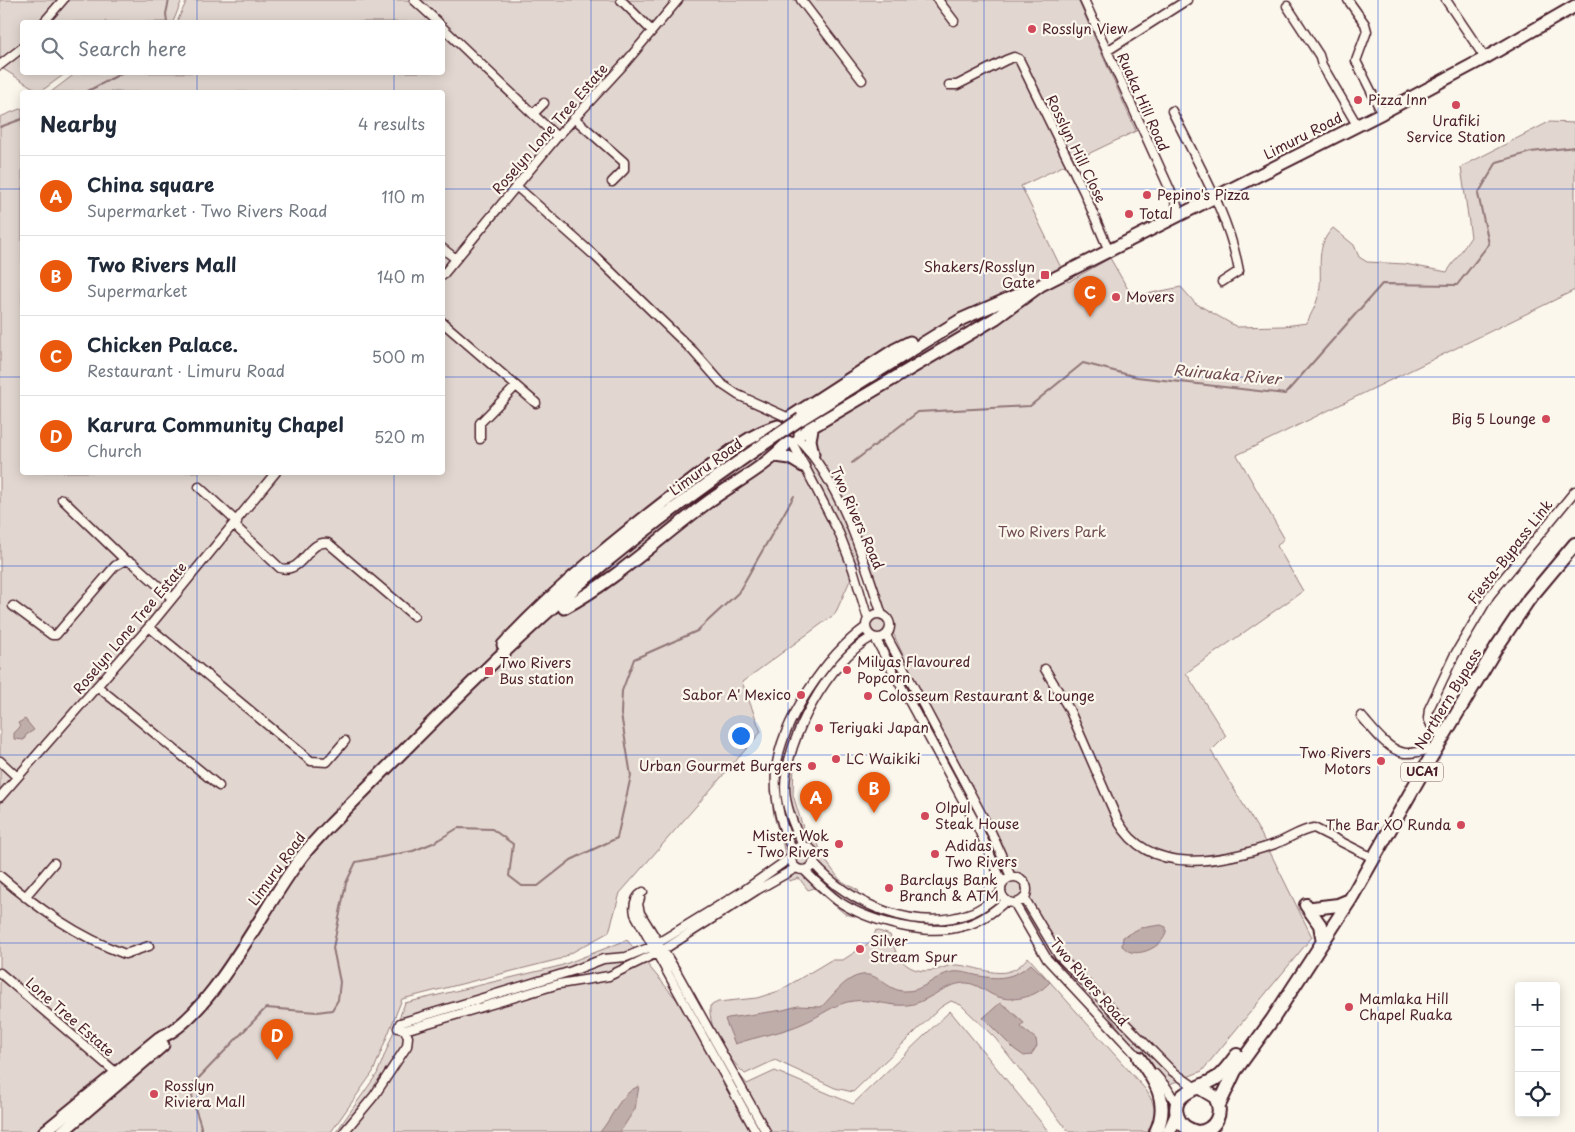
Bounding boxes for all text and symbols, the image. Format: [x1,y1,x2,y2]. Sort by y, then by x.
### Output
place label: Rosslyn View [1042,18,1128,39]
search box [20,20,445,75]
marker: Rosslyn View [1026,23,1038,35]
icon: search [38,34,66,62]
text: Search here [78,34,187,62]
street label: Ruaka Hill Road [1112,49,1175,155]
street label: Roselyn Lone Tree Estate [487,59,612,199]
place label: Pizza Inn [1368,89,1427,110]
street label: Rosslyn Hill Close [1041,91,1112,206]
marker: Pizza Inn [1352,94,1364,106]
marker: Urafiki Service Station [1450,99,1462,111]
text: Nearby [40,107,117,139]
street label: Limuru Road [1260,107,1346,164]
place label: Urafiki Service Station [1406,110,1506,147]
text: 4 results [358,111,425,135]
text: China square [87,170,214,198]
text: A [50,184,62,208]
text: 110 m [382,184,425,208]
place label: Pepino's Pizza [1157,184,1250,205]
marker: Pepino's Pizza [1141,189,1153,201]
text: Supermarket · Two Rivers Road [87,198,328,222]
place label: Total [1139,203,1173,224]
marker: Total [1123,208,1135,220]
text: Two Rivers Mall [87,250,236,278]
place label: Shakers/Rosslyn Gate [923,256,1035,293]
text: B [51,264,61,288]
text: 140 m [377,264,425,288]
marker: Shakers/Rosslyn Gate [1039,269,1051,281]
pin: C [1074,276,1106,317]
text: Supermarket [87,278,187,302]
place label: Movers [1126,286,1174,307]
marker: Movers [1110,291,1122,303]
text: Chicken Palace. [87,330,238,358]
text: C [50,344,62,368]
text: 500 m [372,344,425,368]
water label: Ruiruaka River [1173,357,1284,390]
text: Restaurant · Limuru Road [87,358,285,382]
place label: Big 5 Lounge [1451,408,1536,429]
text: Karura Community Chapel [87,410,344,438]
marker: Big 5 Lounge [1540,413,1552,425]
text: D [50,424,62,448]
text: 520 m [374,424,425,448]
street label: Limuru Road [665,433,747,500]
text: Church [87,438,142,462]
street label: Two Rivers Road [825,463,890,573]
street label: Fiesta-Bypass Link [1462,495,1557,608]
park label: Two Rivers Park [998,521,1107,542]
street label: Roselyn Lone Tree Estate [68,557,191,698]
street label: Northern Bypass [1409,644,1486,753]
place label: Milyas Flavoured Popcorn [857,651,971,688]
place label: Two Rivers Bus station [499,652,574,689]
marker: Milyas Flavoured Popcorn [841,664,853,676]
marker: Two Rivers Bus station [483,665,495,677]
place label: Sabor A' Mexico [682,684,791,705]
place label: Colosseum Restaurant & Lounge [878,685,1095,706]
marker: Sabor A' Mexico [795,689,807,701]
marker: Colosseum Restaurant & Lounge [862,690,874,702]
place label: Teriyaki Japan [829,717,929,738]
marker: Teriyaki Japan [813,722,825,734]
your location [728,723,754,749]
place label: Two Rivers Motors [1299,742,1371,779]
place label: LC Waikiki [846,748,921,769]
marker: LC Waikiki [830,753,842,765]
place label: Urban Gourmet Burgers [639,755,802,776]
marker: Two Rivers Motors [1375,755,1387,767]
marker: Urban Gourmet Burgers [806,760,818,772]
road number: UCA1 [1401,762,1443,782]
pin: B [858,772,890,813]
pin: A [800,781,832,822]
place label: Olpul Steak House [935,797,1020,834]
marker: Olpul Steak House [919,810,931,822]
place label: The Bar XO Runda [1326,814,1451,835]
marker: The Bar XO Runda [1455,819,1467,831]
place label: Mister Wok - Two Rivers [746,825,829,862]
street label: Limuru Road [243,828,310,910]
place label: Adidas Two Rivers [945,835,1017,872]
marker: Mister Wok - Two Rivers [833,838,845,850]
marker: Adidas Two Rivers [929,848,941,860]
place label: Barclays Bank Branch & ATM [899,869,999,906]
marker: Barclays Bank Branch & ATM [883,882,895,894]
place label: Silver Stream Spur [870,930,957,967]
street label: Two Rivers Road [1045,933,1134,1030]
marker: Silver Stream Spur [854,943,866,955]
street label: Lone Tree Estate [21,972,119,1061]
map controls [1515,982,1560,1117]
button: + [1515,982,1560,1027]
place label: Mamlaka Hill Chapel Ruaka [1359,988,1453,1025]
marker: Mamlaka Hill Chapel Ruaka [1343,1001,1355,1013]
pin: D [261,1019,293,1060]
button: − [1515,1027,1560,1072]
button: locate [1515,1072,1560,1117]
place label: Rosslyn Riviera Mall [164,1075,245,1112]
marker: Rosslyn Riviera Mall [148,1088,160,1100]

